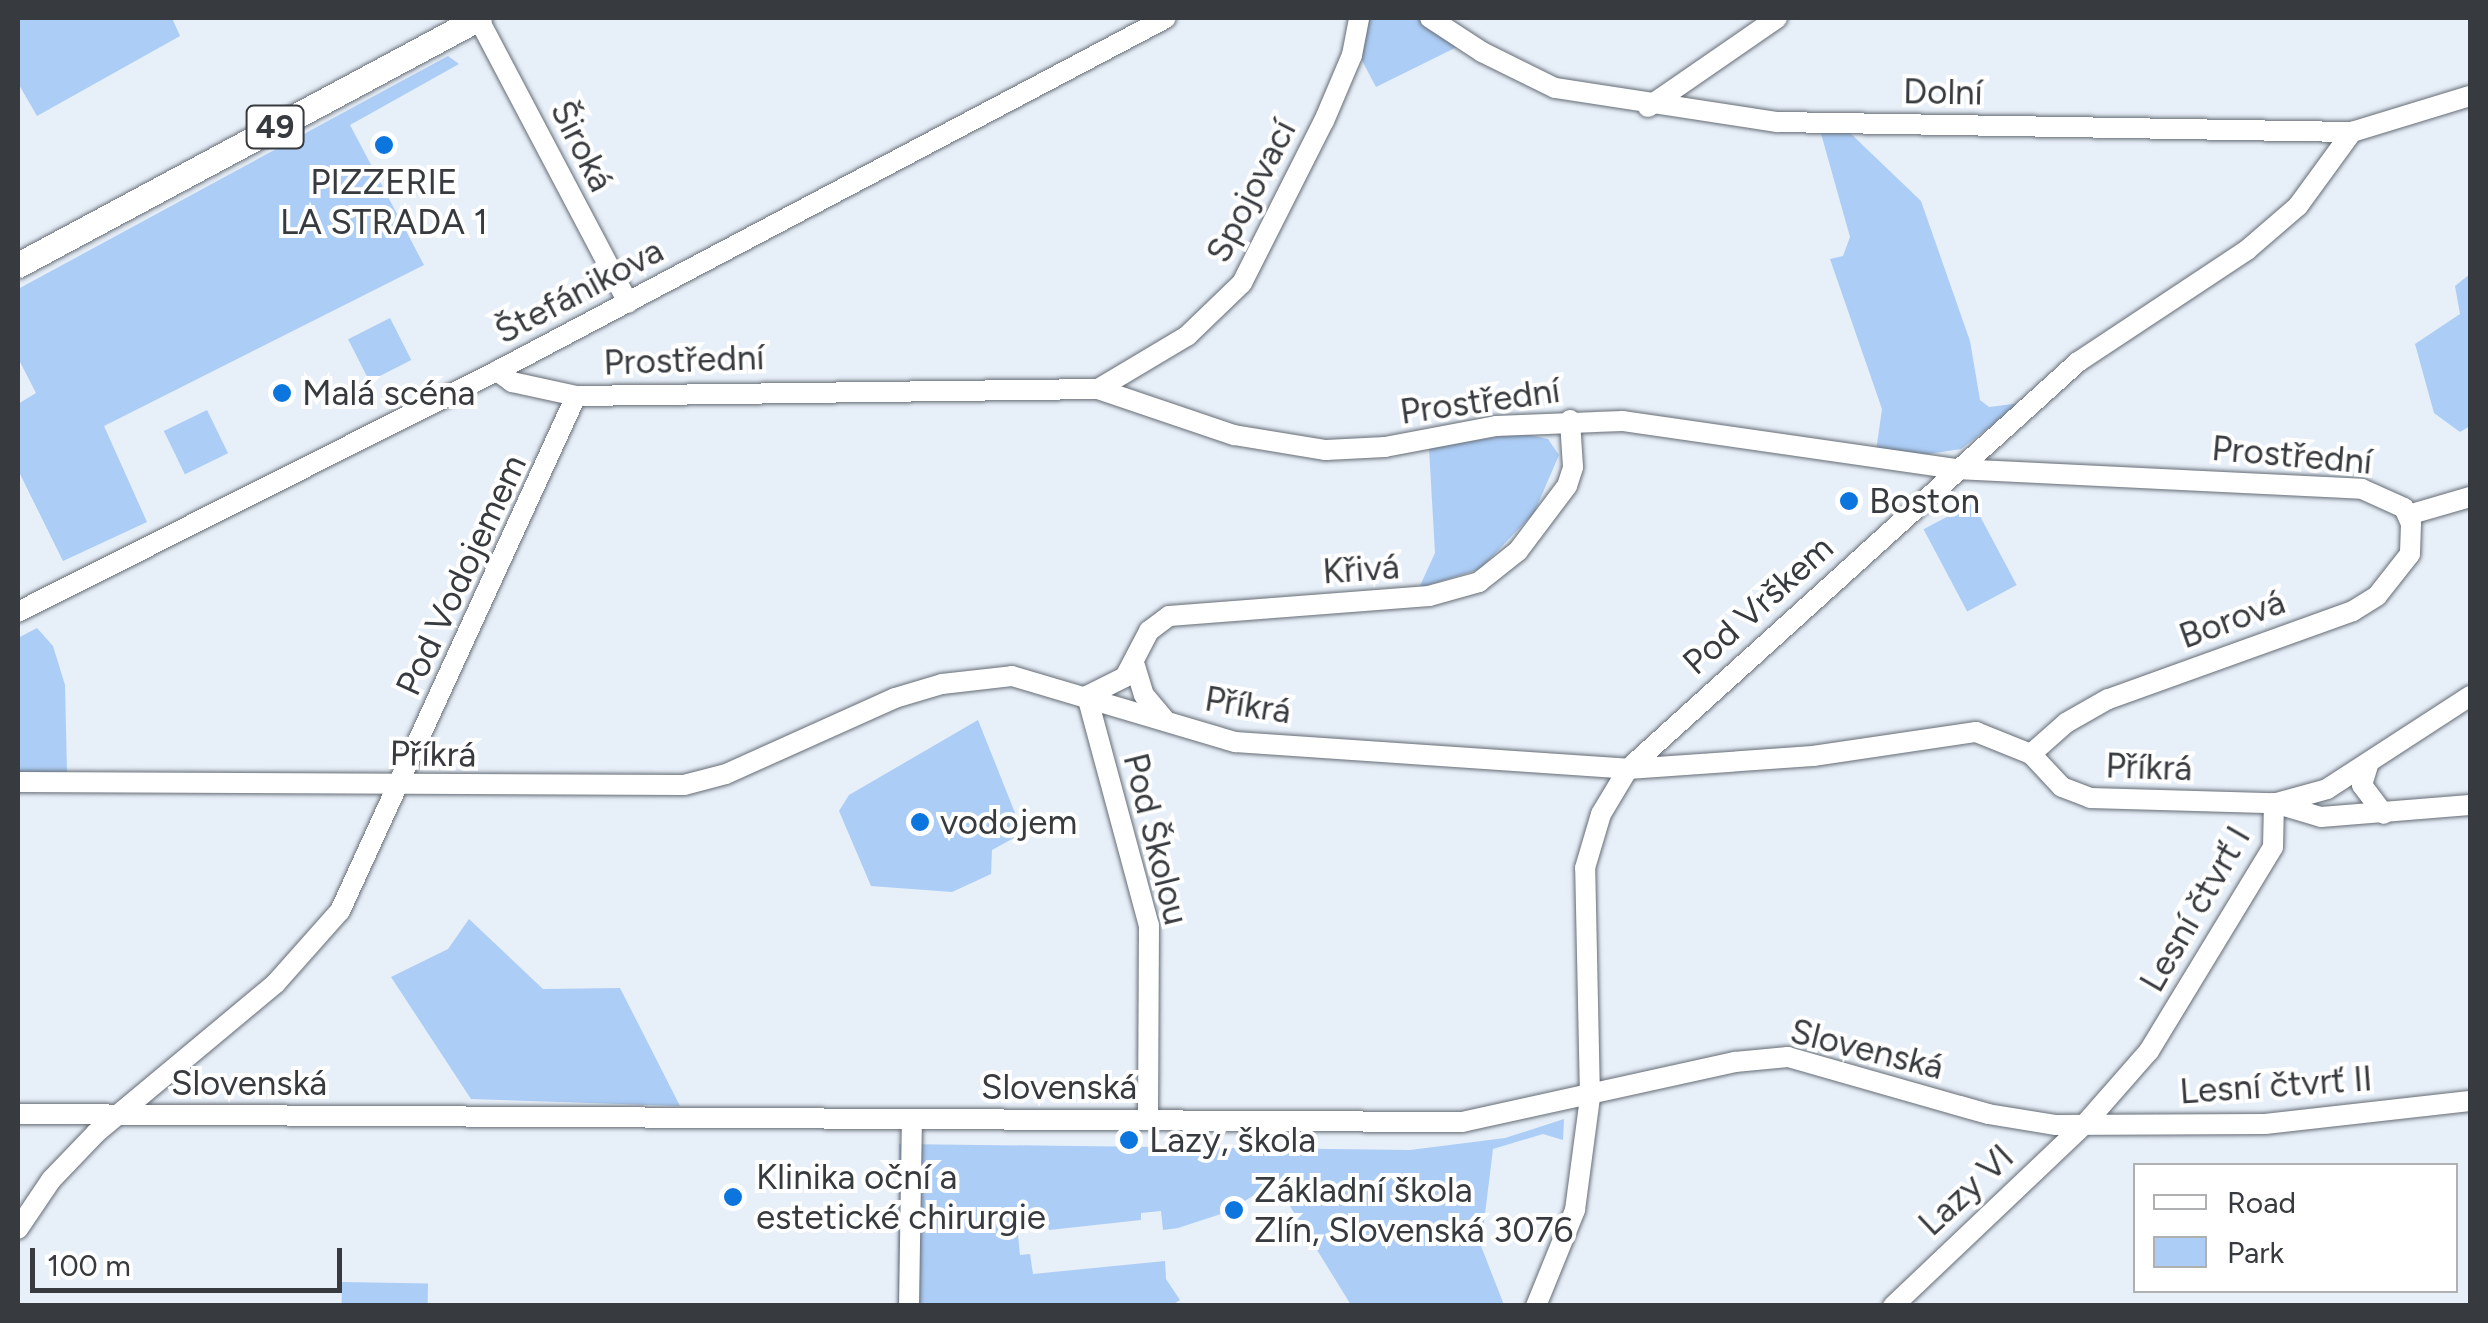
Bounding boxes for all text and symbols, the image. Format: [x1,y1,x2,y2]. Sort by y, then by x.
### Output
street label: Dolní [1903,70,1983,114]
street label: Široká [541,94,623,198]
road number: 49 [245,100,305,154]
street label: Spojovací [1197,113,1305,269]
marker: PIZZERIE LA STRADA 1 [373,134,395,156]
place label: PIZZERIE LA STRADA 1 [280,161,488,243]
street label: Štefánikova [488,229,670,353]
street label: Prostřední [603,336,765,384]
street label: Prostřední [1397,369,1563,433]
place label: Malá scéna [302,372,475,414]
marker: Malá scéna [271,382,293,404]
street label: Prostřední [2210,427,2374,483]
street label: Pod Vodojemem [387,448,535,702]
place label: Boston [1869,480,1980,522]
marker: Boston [1838,490,1860,512]
street label: Pod Vrškem [1674,527,1842,683]
street label: Křivá [1321,545,1401,593]
street label: Borová [2174,581,2290,657]
street label: Příkrá [1202,677,1294,733]
street label: Příkrá [389,732,477,776]
street label: Příkrá [2105,745,2193,789]
street label: Pod Školou [1114,749,1198,929]
place label: vodojem [940,801,1077,843]
marker: vodojem [909,811,931,833]
street label: Lesní čtvrť I [2131,819,2259,999]
street label: Slovenská [1786,1010,1948,1088]
street label: Lesní čtvrť II [2178,1057,2374,1113]
street label: Slovenská [171,1062,327,1104]
street label: Slovenská [981,1066,1137,1108]
place label: Lazy, škola [1149,1119,1316,1161]
marker: Lazy, škola [1118,1129,1140,1151]
street label: Lazy VI [1910,1136,2022,1244]
place label: Klinika oční a estetické chirurgie [756,1156,1046,1238]
legend [2133,1163,2458,1293]
place label: Základní škola Zlín, Slovenská 3076 [1254,1169,1573,1251]
marker: Klinika oční a estetické chirurgie [720,1184,746,1210]
text: Road [2227,1184,2296,1221]
marker: Základní škola Zlín, Slovenská 3076 [1223,1199,1245,1221]
scale bar [35,1228,348,1290]
text: Park [2227,1234,2284,1271]
text: 100 m [47,1247,131,1284]

